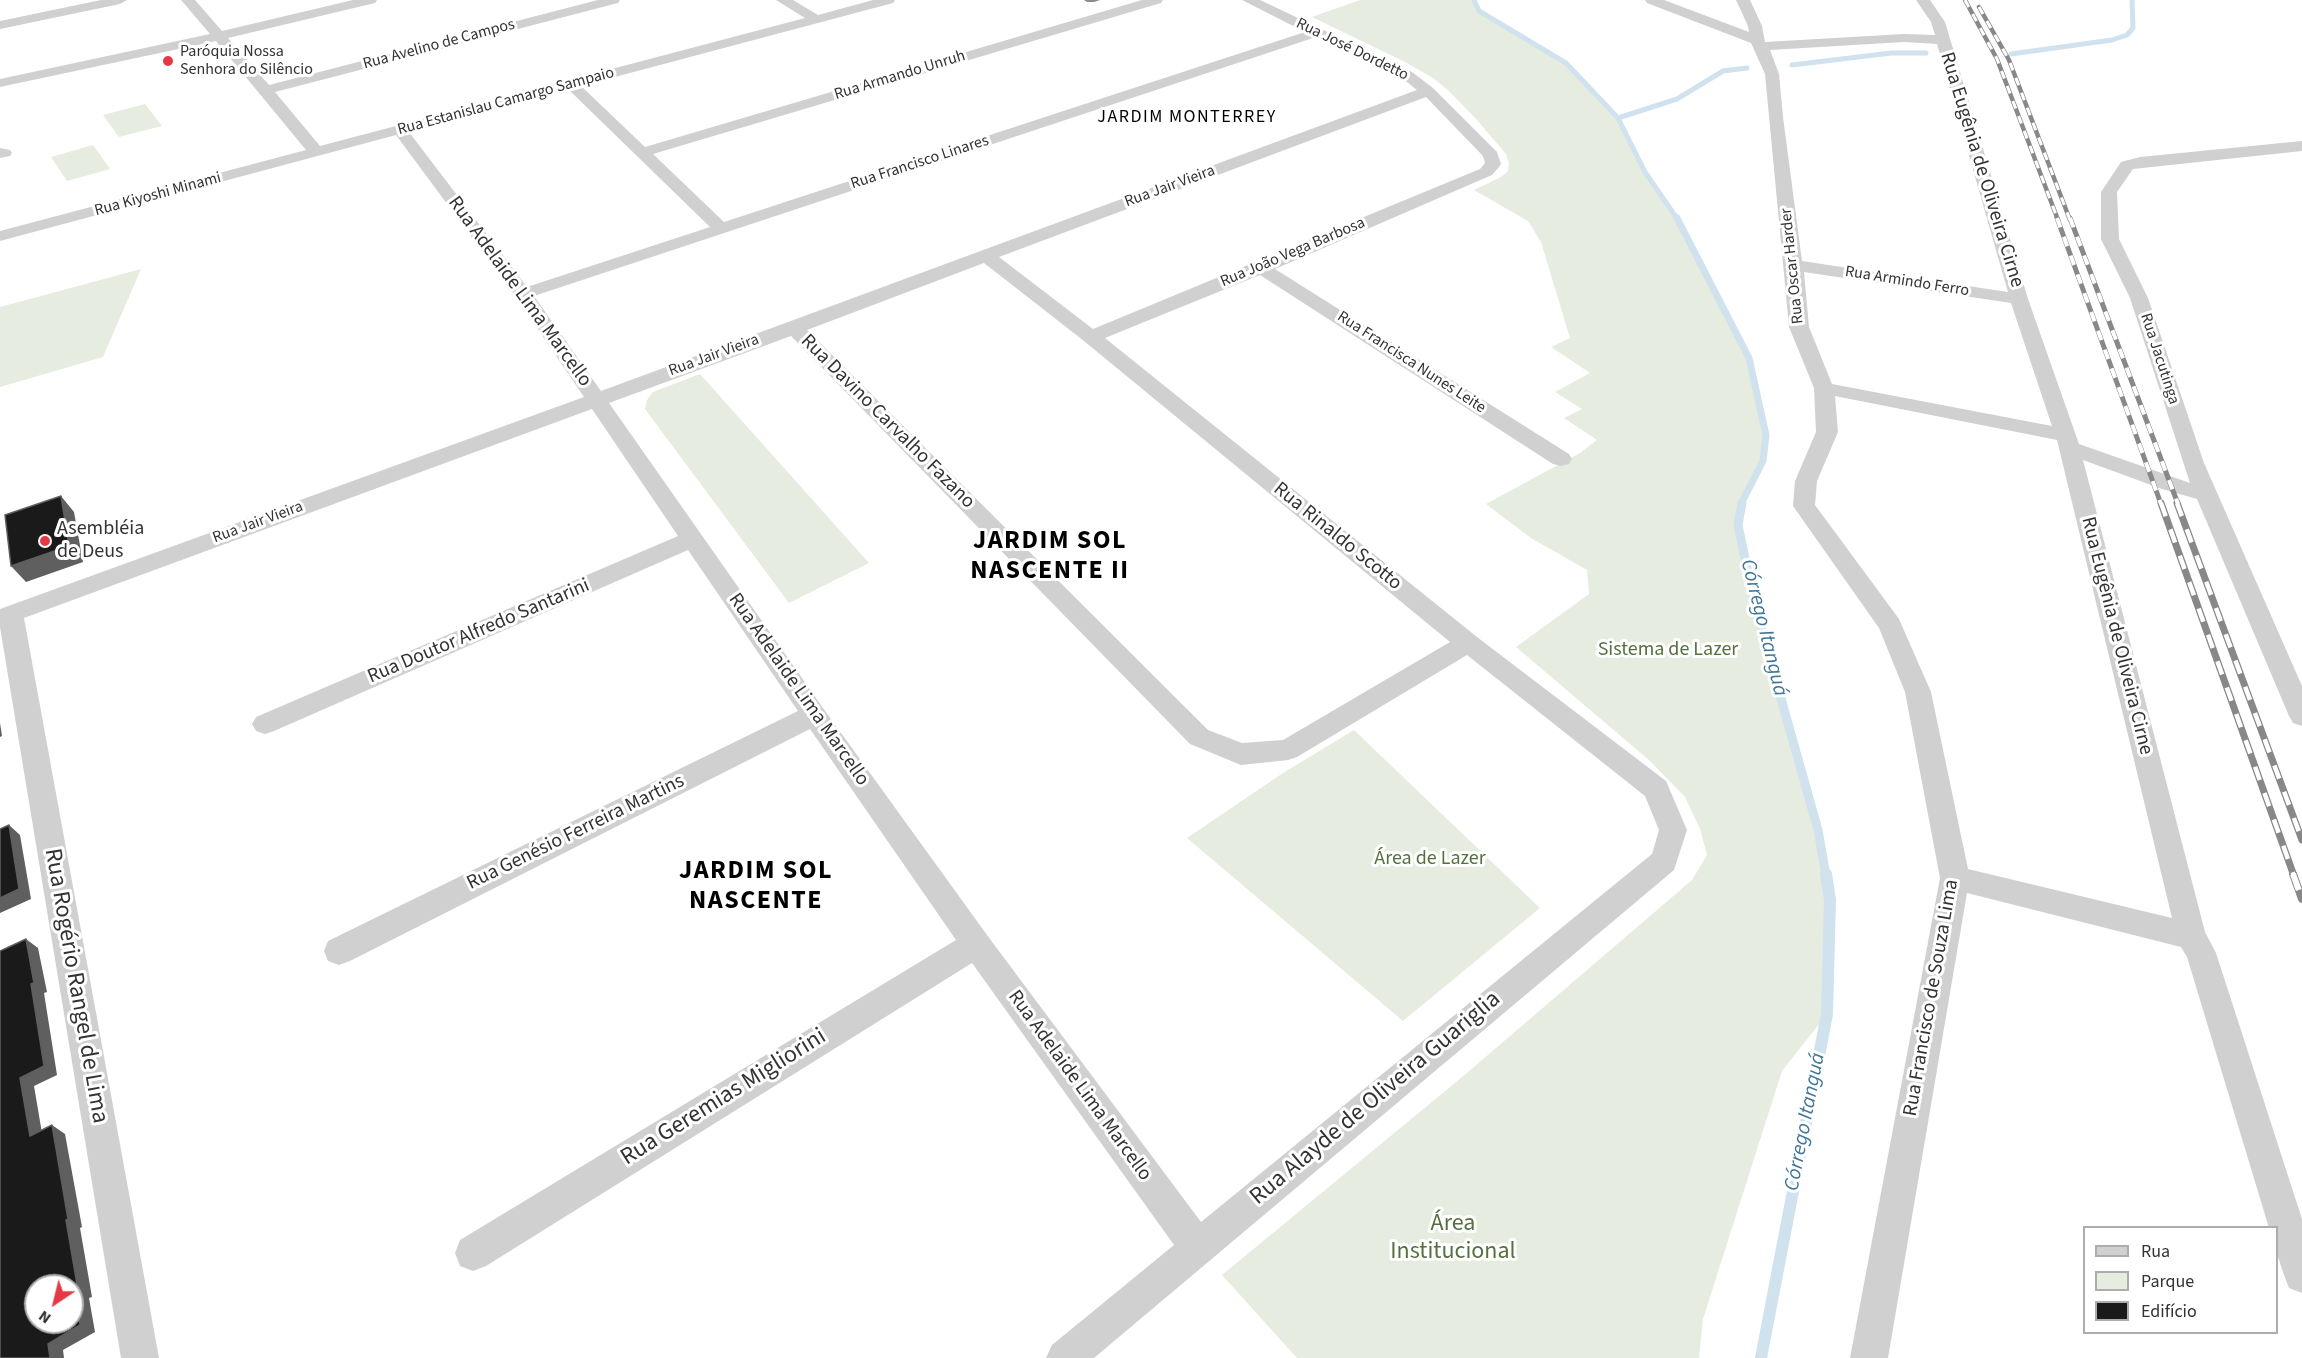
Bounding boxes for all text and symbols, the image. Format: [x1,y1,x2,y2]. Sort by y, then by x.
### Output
street label: Rua José Dordetto [1293,14,1411,86]
street label: Rua Avelino de Campos [361,15,517,75]
place label: Paróquia Nossa Senhora do Silêncio [180,42,313,80]
street label: Rua Armando Unruh [832,47,968,105]
street label: Rua Eugênia de Oliveira Cirne [1934,50,2028,290]
marker: Paróquia Nossa Senhora do Silêncio [161,54,175,68]
street label: Rua Estanislau Camargo Sampaio [396,64,616,140]
district label: JARDIM MONTERREY [1097,107,1277,129]
street label: Rua Francisco Linares [849,132,991,194]
street label: Rua Jair Vieira [1122,162,1218,212]
street label: Rua Kiyoshi Minami [93,169,223,221]
street label: Rua Adelaide Lima Marcello [442,192,596,392]
street label: Rua Oscar Harder [1777,207,1809,325]
street label: Rua João Vega Barbosa [1218,214,1368,292]
street label: Rua Armindo Ferro [1844,263,1970,301]
street label: Rua Francisca Nunes Leite [1333,308,1489,418]
street label: Rua Jacutinga [2135,311,2183,407]
street label: Rua Davino Carvalho Fazano [795,330,979,514]
street label: Rua Jair Vieira [666,331,762,381]
street label: Rua Rinaldo Scotto [1268,478,1406,596]
street label: Rua Jair Vieira [210,498,306,548]
street label: Rua Eugênia de Oliveira Cirne [2075,514,2157,758]
place label: Asembléia de Deus [57,518,144,565]
district label: JARDIM SOL NASCENTE II [970,526,1130,588]
marker: Asembléia de Deus [38,534,52,548]
water label: Córrego Itanguá [1734,557,1792,699]
street label: Rua Doutor Alfredo Santarini [364,574,594,690]
street label: Rua Adelaide Lima Marcello [722,589,874,791]
park label: Sistema de Lazer [1598,639,1738,663]
street label: Rua Genésio Ferreira Martins [463,770,689,896]
street label: Rua Rogério Rangel de Lima [37,846,113,1126]
park label: Área de Lazer [1374,848,1486,872]
district label: JARDIM SOL NASCENTE [679,856,833,918]
street label: Rua Francisco de Souza Lima [1899,878,1965,1118]
street label: Rua Adelaide Lima Marcello [1002,986,1156,1186]
street label: Rua Alayde de Oliveira Guariglia [1245,986,1507,1212]
street label: Rua Geremias Migliorini [616,1023,832,1173]
water label: Córrego Itanguá [1780,1051,1832,1193]
park label: Área Institucional [1390,1211,1516,1267]
legend [2083,1226,2278,1334]
text: Rua [2141,1239,2170,1264]
text: Parque [2141,1269,2194,1294]
north arrow [24,1274,84,1334]
text: Edifício [2141,1299,2197,1324]
text: N [34,1305,55,1329]

